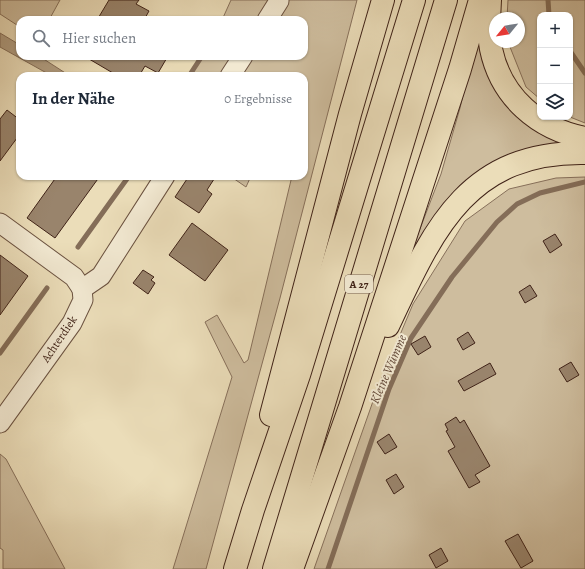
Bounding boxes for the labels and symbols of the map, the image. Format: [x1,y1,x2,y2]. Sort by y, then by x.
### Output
north arrow [489,12,525,48]
road number: A 27 [345,275,373,293]
street label: Achterdiek [37,312,81,366]
water label: Kleine Wümme [366,331,410,406]

